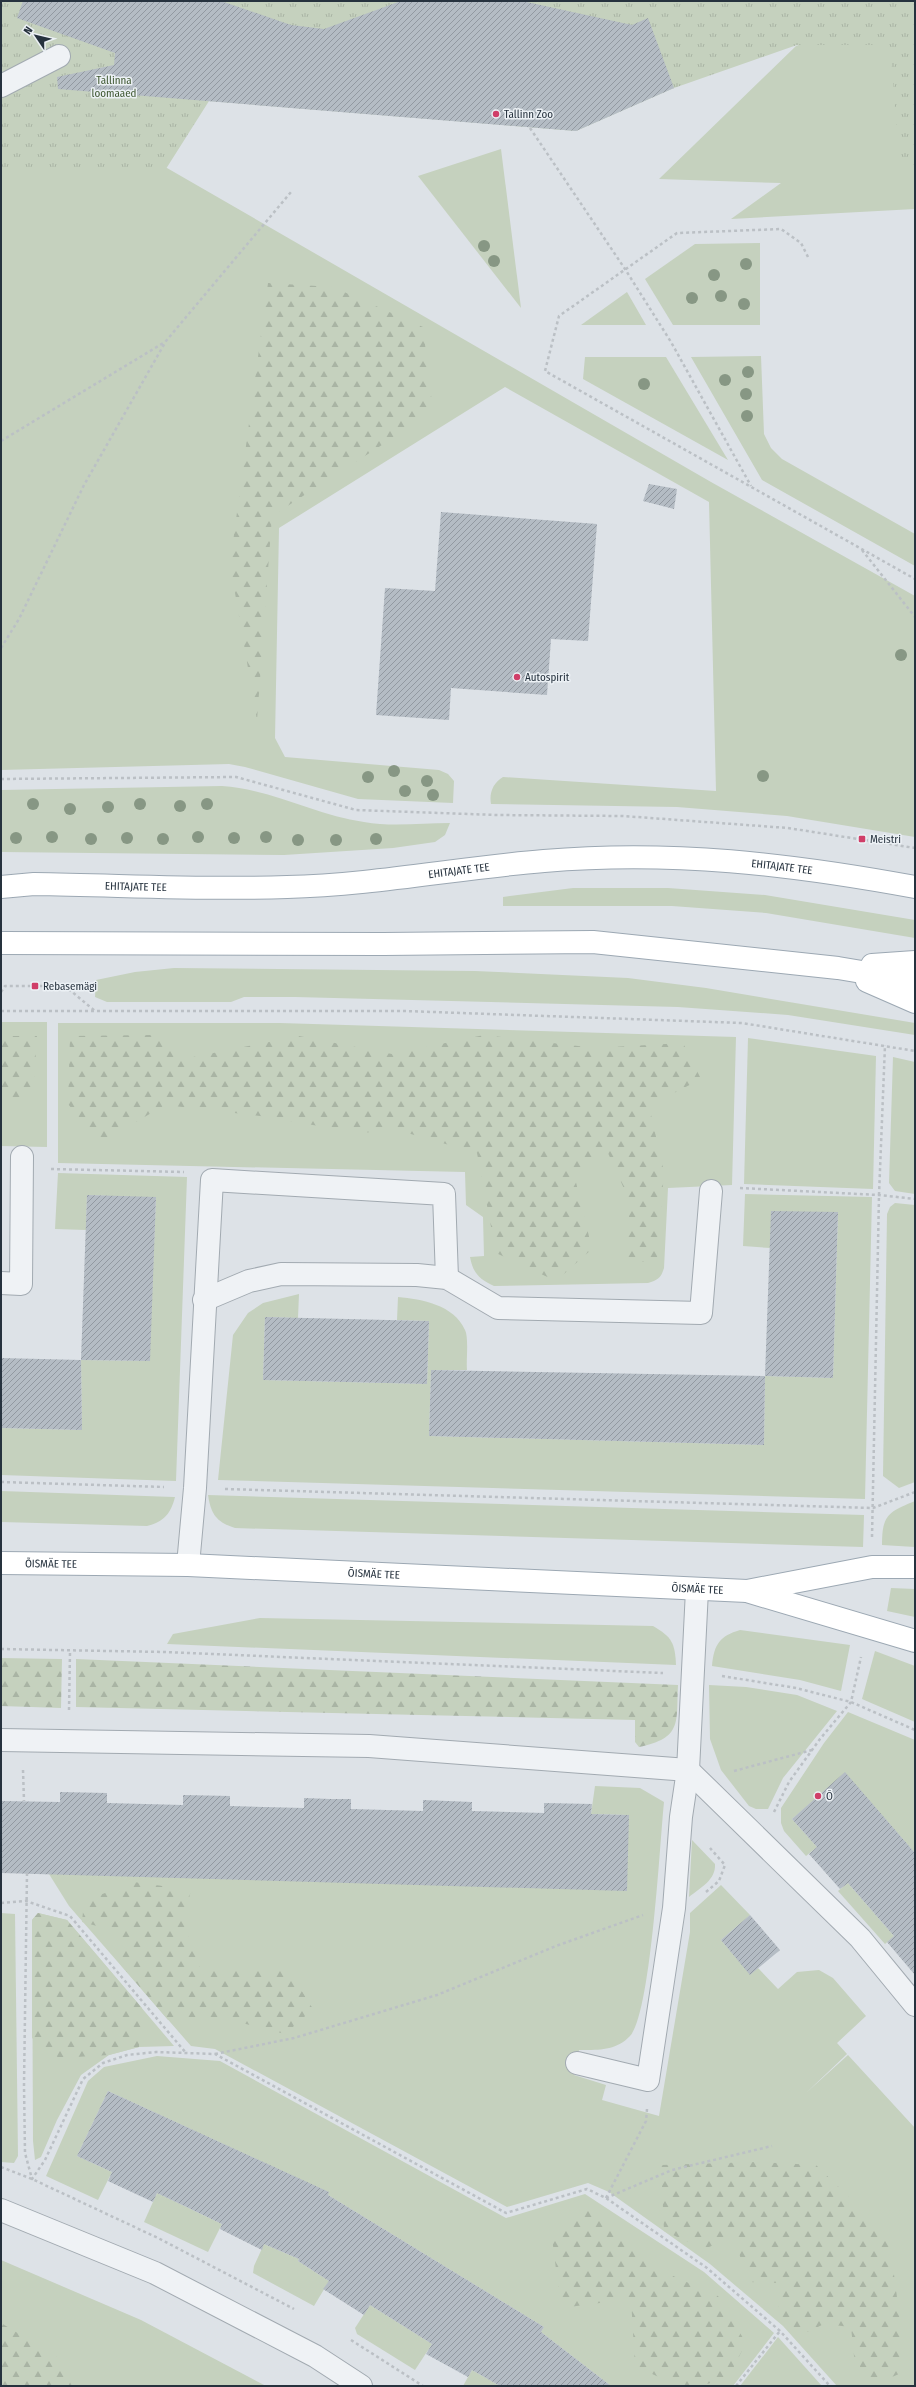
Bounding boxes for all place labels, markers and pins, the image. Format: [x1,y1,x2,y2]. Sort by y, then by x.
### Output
place label: Tallinn Zoo [504,108,553,121]
marker: Tallinn Zoo [491,109,501,119]
place label: Autospirit [525,671,570,684]
marker: Autospirit [512,672,522,682]
place label: Meistri [870,833,901,846]
marker: Meistri [857,834,867,844]
place label: Rebasemägi [43,980,97,993]
marker: Rebasemägi [30,981,40,991]
place label: Õ [826,1790,833,1803]
marker: Õ [813,1791,823,1801]

